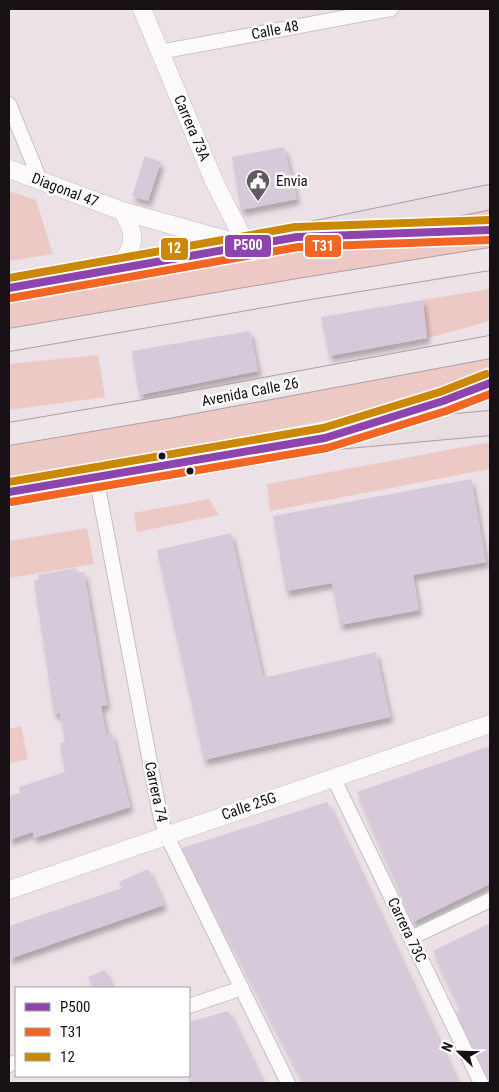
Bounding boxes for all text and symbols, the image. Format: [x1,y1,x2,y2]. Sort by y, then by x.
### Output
street label: Calle 48 [250,17,300,43]
street label: Carrera 73A [170,92,214,164]
public building icon: Envia [245,168,271,202]
street label: Diagonal 47 [29,169,101,211]
place label: Envia [276,172,308,190]
line badge: P500 [224,234,272,258]
line badge: T31 [304,234,342,258]
line badge: 12 [160,237,189,261]
text: P500 [233,237,263,253]
text: T31 [312,238,334,254]
text: 12 [167,240,181,256]
street label: Avenida Calle 26 [200,374,300,410]
unlabelled marker [157,451,167,461]
unlabelled marker [185,466,195,476]
street label: Carrera 74 [141,760,171,824]
street label: Calle 25G [219,788,279,824]
street label: Carrera 73C [384,895,430,965]
legend [15,987,190,1077]
text: P500 [60,998,91,1016]
text: T31 [60,1023,83,1041]
north arrow [434,1027,484,1077]
text: N [438,1040,456,1054]
text: 12 [60,1048,75,1066]

